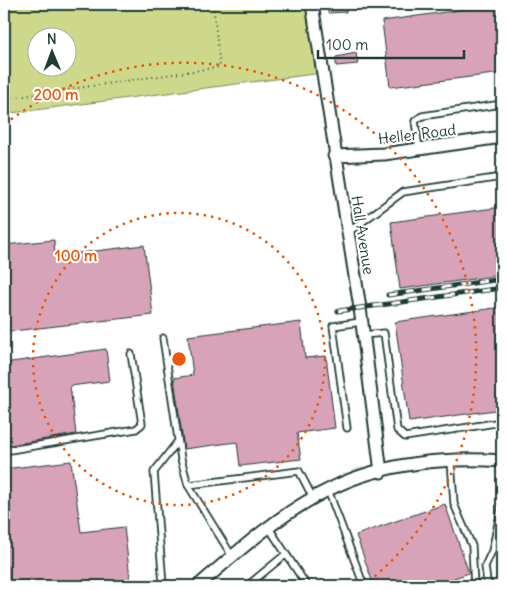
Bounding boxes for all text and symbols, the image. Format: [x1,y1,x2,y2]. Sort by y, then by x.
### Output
north arrow [28,28,78,78]
scale bar [318,28,465,60]
text: N [47,30,57,48]
text: 100 m [326,35,368,54]
text: 200 m [34,85,78,104]
street label: Heller Road [377,120,457,148]
street label: Hall Avenue [347,194,379,276]
text: 100 m [55,246,97,265]
centre of rings [170,350,188,368]

